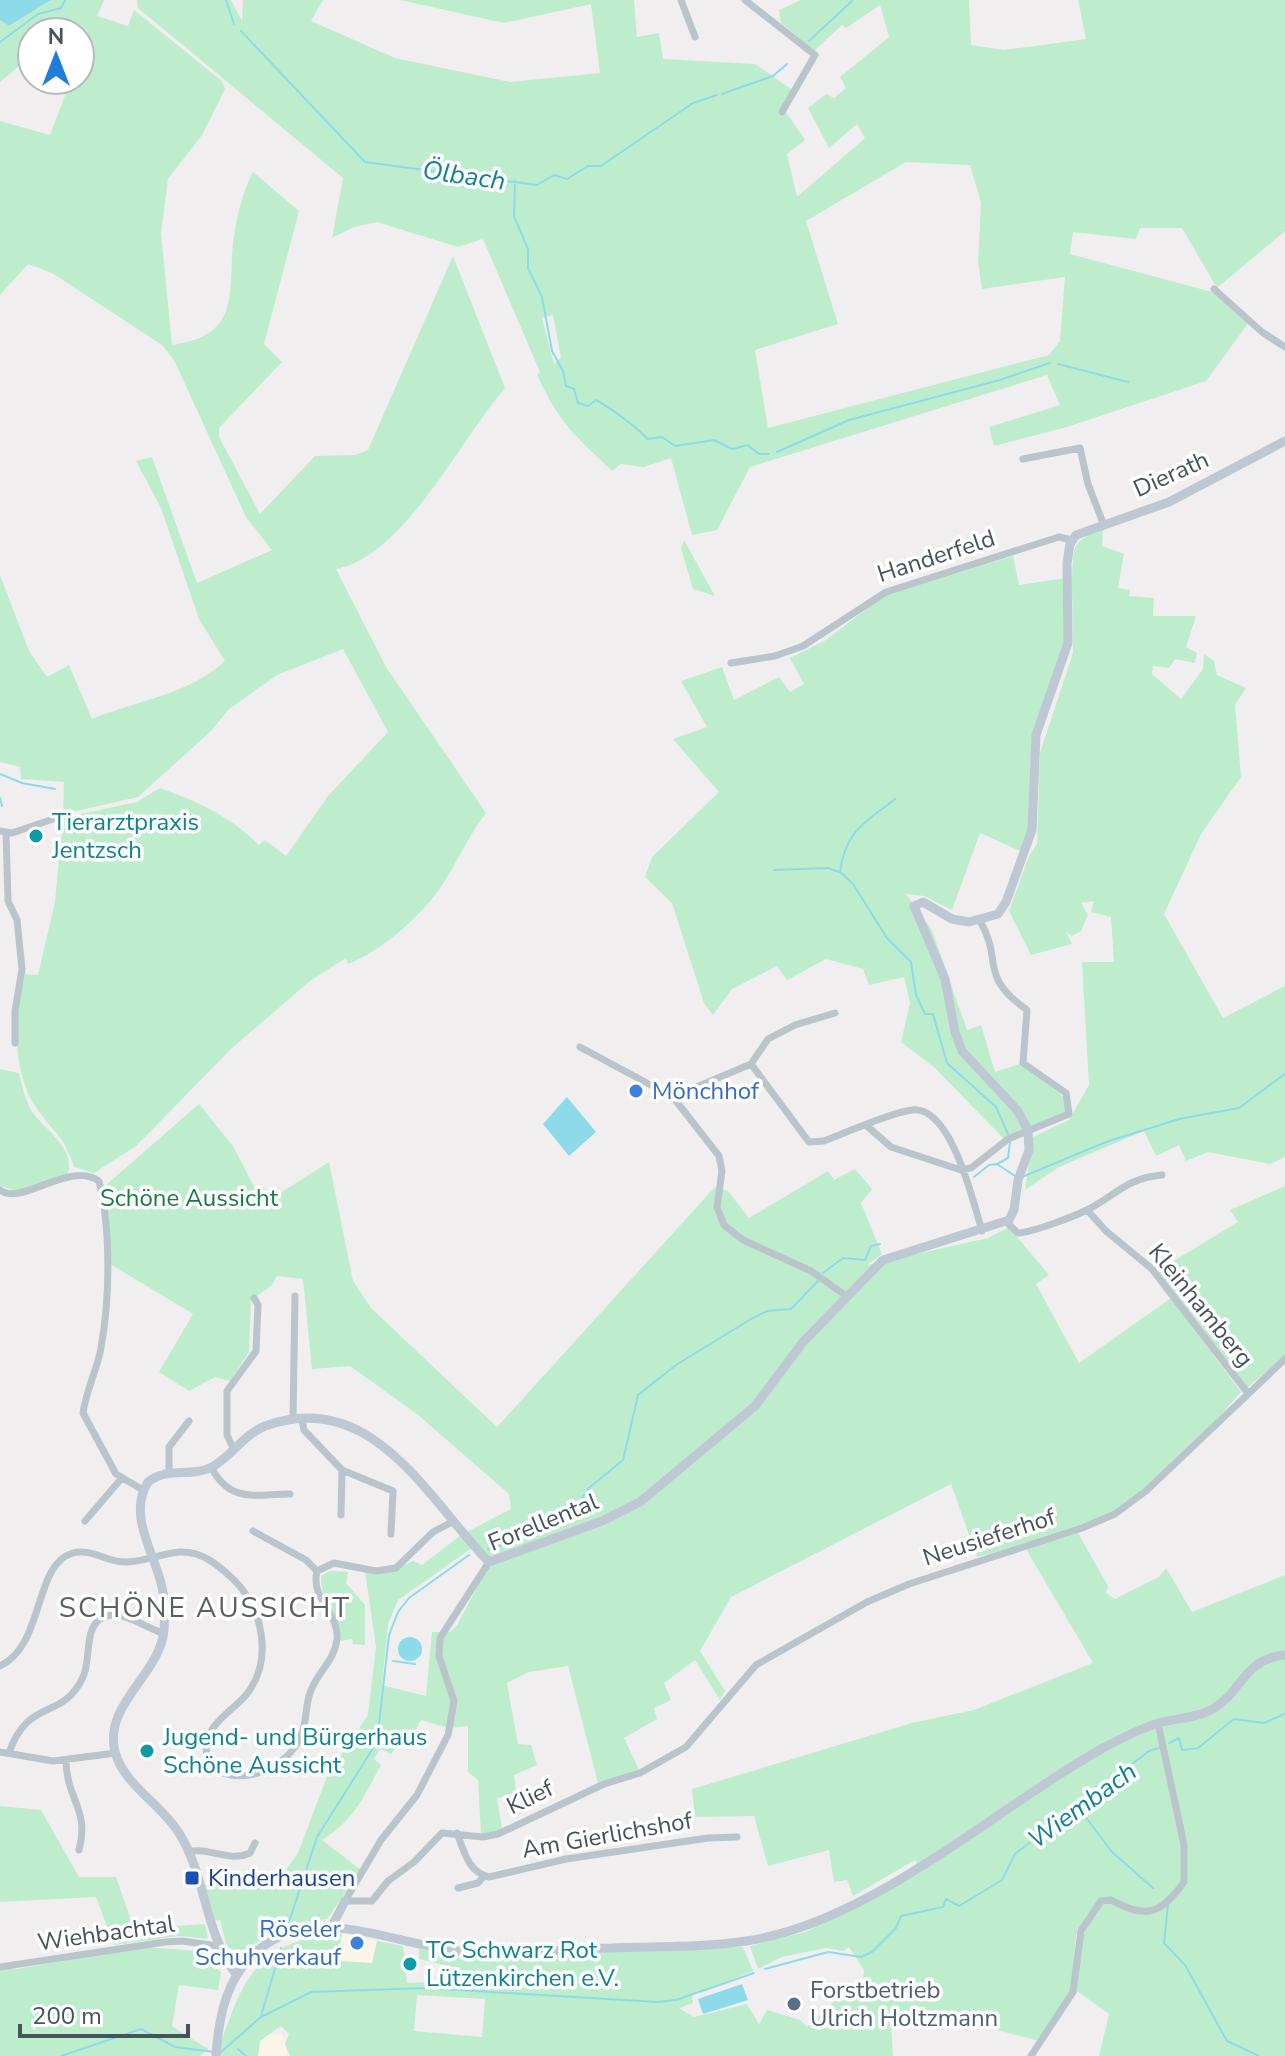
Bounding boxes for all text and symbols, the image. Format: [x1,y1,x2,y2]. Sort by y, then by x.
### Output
north arrow [16,16,96,96]
text: N [48,22,64,52]
water label: Ölbach [420,152,508,199]
street label: Dierath [1128,443,1214,505]
street label: Handerfeld [873,522,999,590]
place label: Tierarztpraxis Jentzsch [51,806,199,866]
marker: Tierarztpraxis Jentzsch [27,827,45,845]
place label: Mönchhof [652,1075,760,1107]
marker: Mönchhof [627,1082,645,1100]
park label: Schöne Aussicht [100,1182,279,1214]
street label: Kleinhamberg [1141,1237,1261,1373]
street label: Forellental [483,1485,603,1559]
street label: Neusieferhof [919,1500,1060,1573]
district label: SCHÖNE AUSSICHT [59,1589,351,1627]
place label: Jugend- und Bürgerhaus Schöne Aussicht [162,1721,427,1781]
marker: Jugend- und Bürgerhaus Schöne Aussicht [138,1742,156,1760]
water label: Wiembach [1021,1754,1144,1857]
street label: Klief [501,1772,560,1822]
street label: Am Gierlichshof [519,1804,696,1866]
place label: Kinderhausen [208,1862,355,1894]
marker: Kinderhausen [183,1869,201,1887]
street label: Wiehbachtal [35,1908,177,1958]
place label: Röseler Schuhverkauf [195,1913,342,1973]
marker: Röseler Schuhverkauf [348,1934,366,1952]
place label: TC Schwarz Rot Lützenkirchen e.V. [426,1934,619,1994]
marker: TC Schwarz Rot Lützenkirchen e.V. [401,1955,419,1973]
place label: Forstbetrieb Ulrich Holtzmann [810,1974,998,2034]
scale bar [20,1988,188,2038]
marker: Forstbetrieb Ulrich Holtzmann [785,1995,803,2013]
text: 200 m [32,2000,102,2032]

